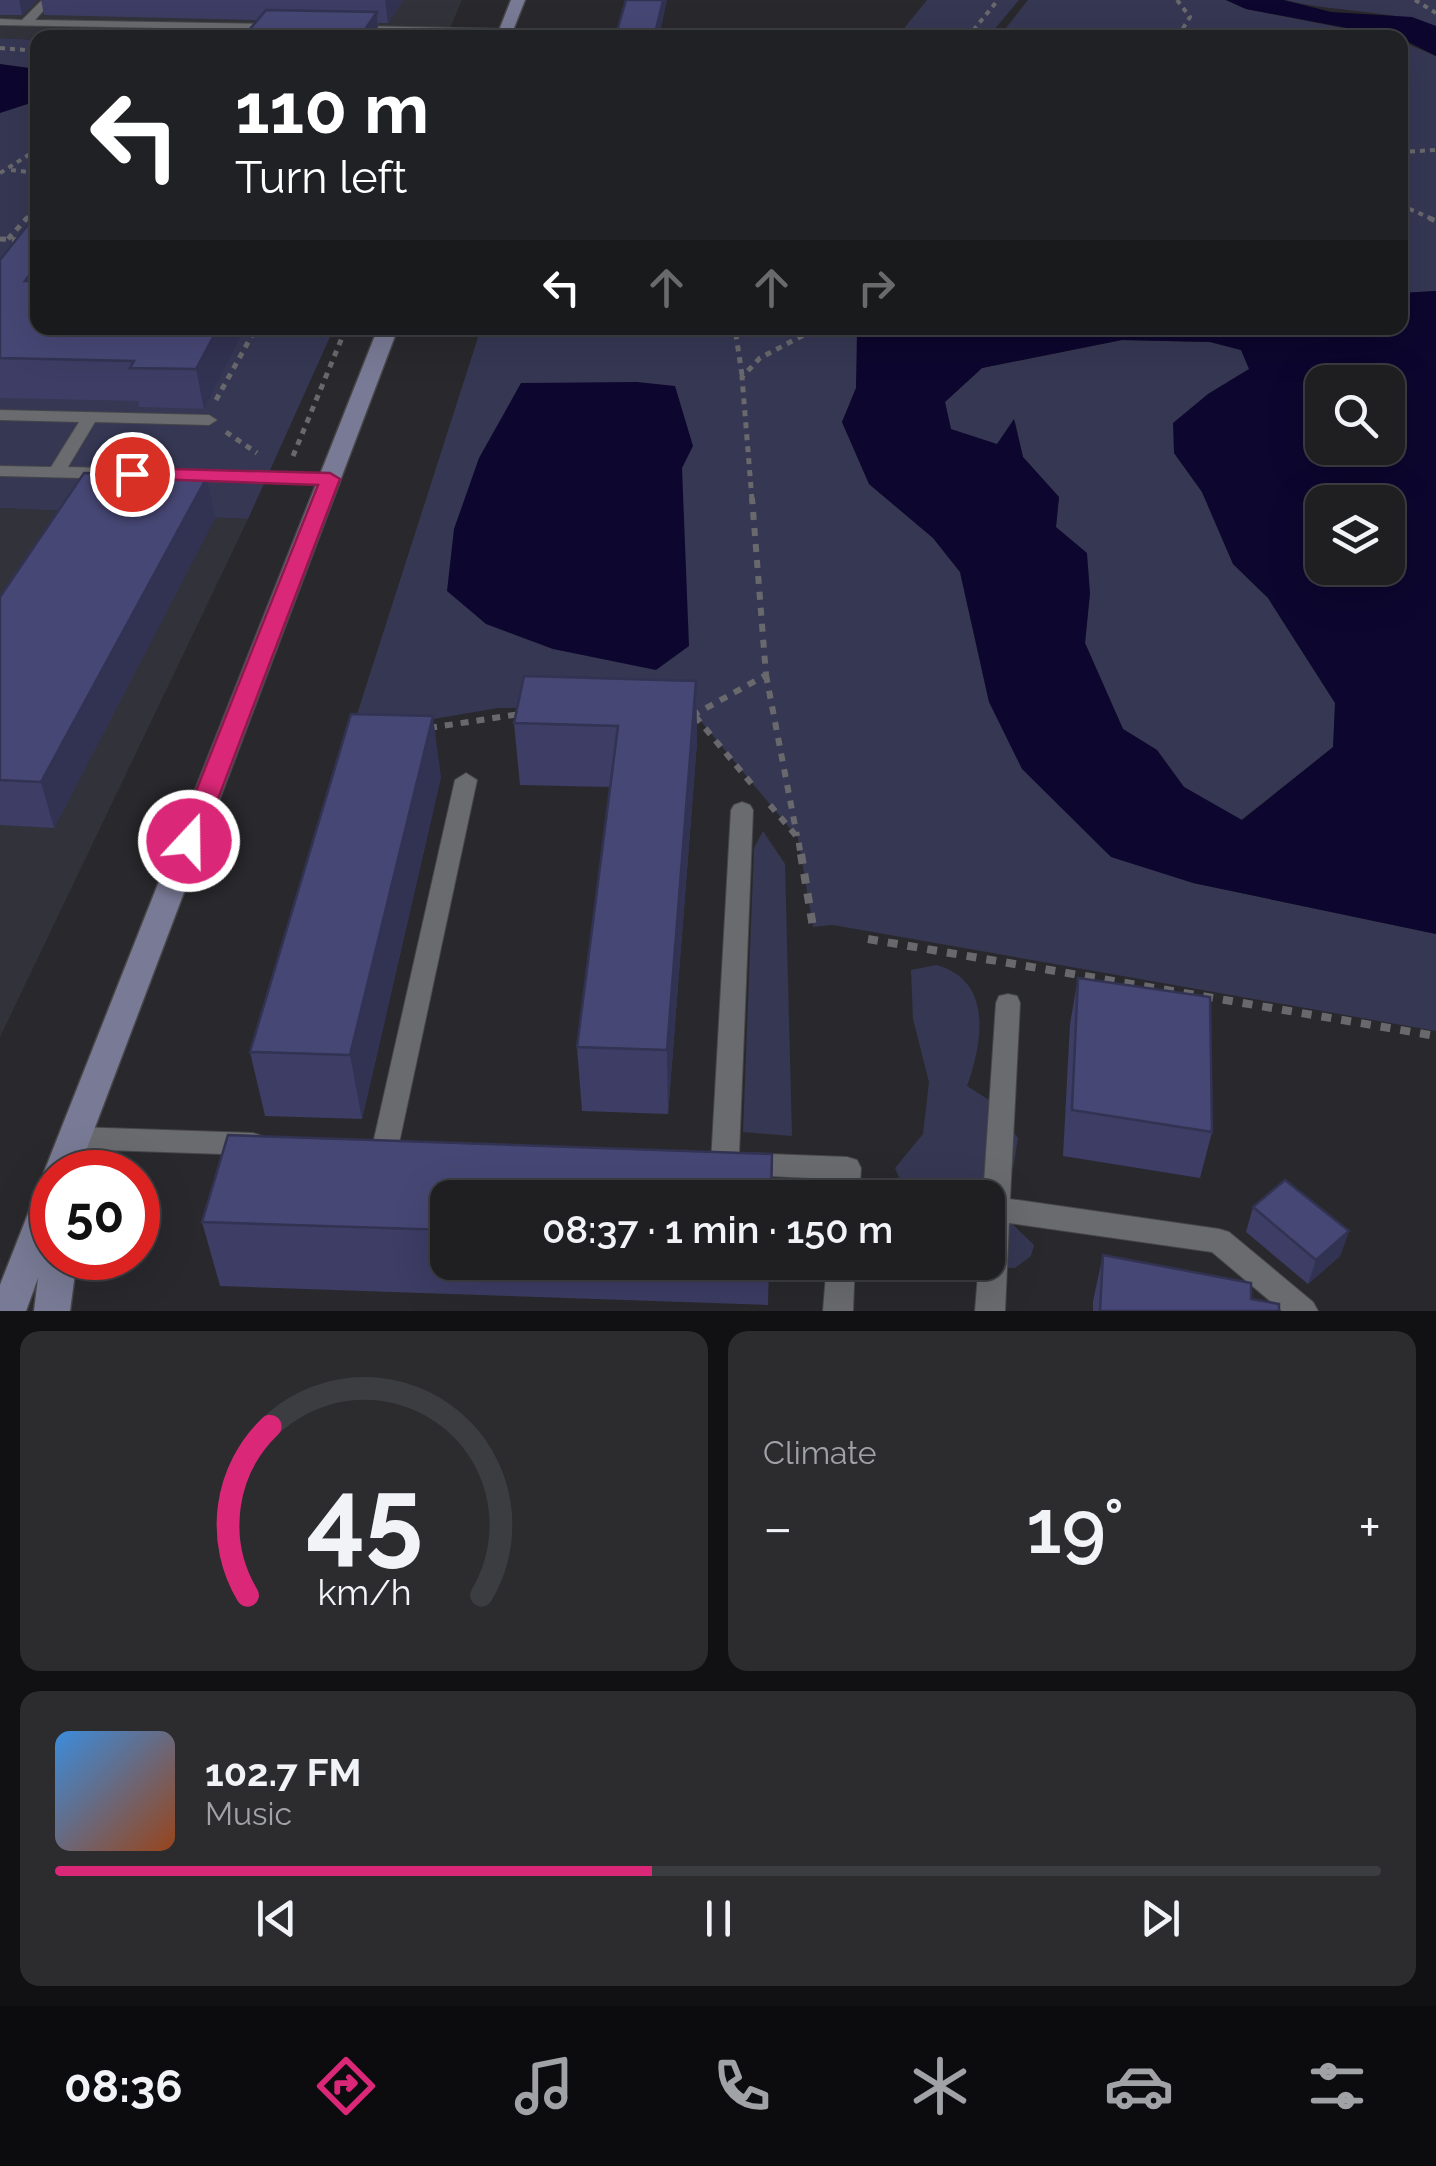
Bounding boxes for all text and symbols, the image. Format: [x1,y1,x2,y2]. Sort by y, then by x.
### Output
text: 110 m [235,67,429,149]
icon: left [70,70,200,200]
text: Turn left [235,151,407,204]
icon: left [534,260,589,315]
icon: ahead [639,260,694,315]
icon: ahead [744,260,799,315]
icon: right [849,260,904,315]
map controls [1305,365,1405,585]
button: search [1305,365,1405,465]
pin [90,432,175,517]
icon: arrive [105,447,160,502]
button: layers [1305,485,1405,585]
position arrow [137,789,241,893]
speed limit sign: 50 [30,1150,160,1280]
text: 08:37 · 1 min · 150 m [542,1207,893,1252]
text: Climate [763,1434,877,1471]
text: 45 [305,1455,423,1577]
text: 19° [1026,1482,1124,1571]
text: − [763,1495,793,1560]
text: + [1358,1495,1381,1560]
text: km/h [317,1571,411,1613]
text: 102.7 FM [205,1750,361,1795]
text: Music [205,1795,292,1832]
icon: previous [249,1891,304,1946]
icon: pause [691,1891,746,1946]
icon: next [1133,1891,1188,1946]
icon: directions [311,2051,381,2121]
icon: music [509,2051,579,2121]
icon: phone [707,2051,777,2121]
icon: climate [905,2051,975,2121]
icon: car [1104,2051,1174,2121]
icon: filters [1302,2051,1372,2121]
text: 08:36 [64,2060,182,2113]

